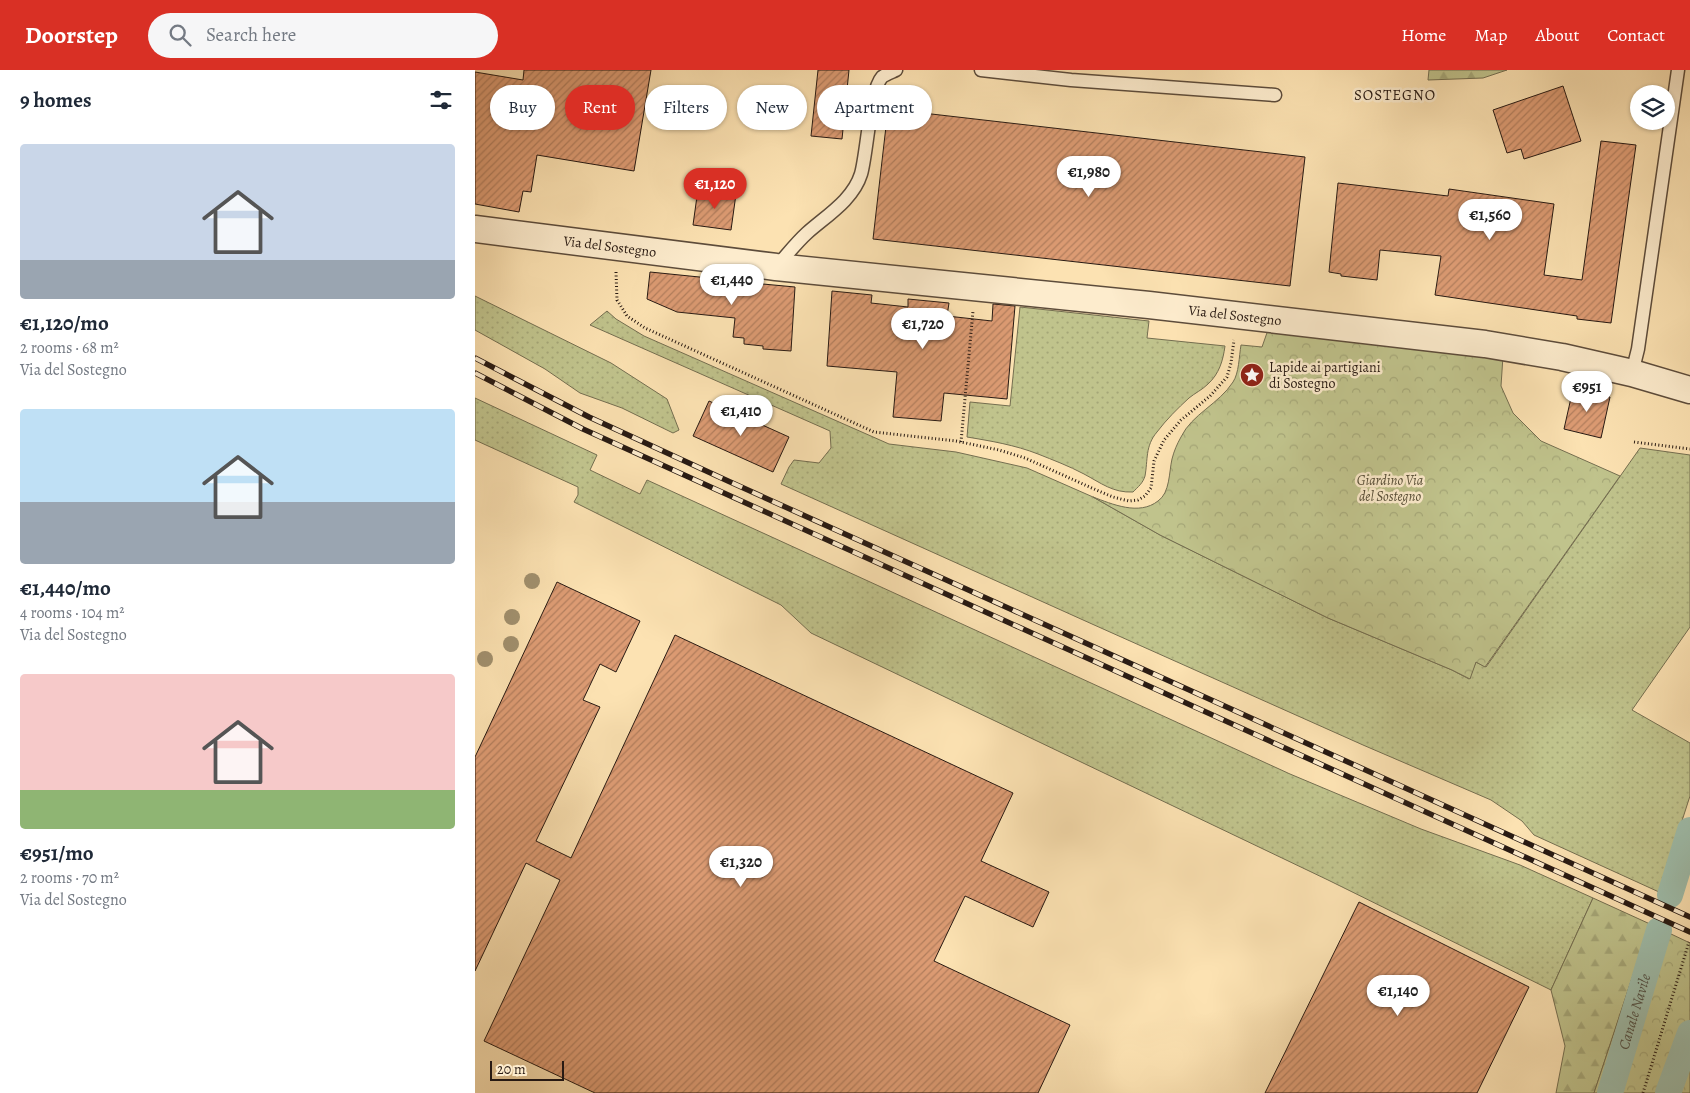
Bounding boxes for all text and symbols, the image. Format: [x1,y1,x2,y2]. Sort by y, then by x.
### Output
search box [148,13,498,58]
text: Doorstep [25,19,118,51]
icon: search [166,21,194,49]
text: Search here [206,22,296,48]
text: Home [1401,23,1446,47]
text: Map [1474,23,1507,47]
text: About [1535,23,1579,47]
text: Contact [1607,23,1665,47]
chip: Buy [490,85,555,130]
chip: Rent [565,85,635,130]
chip: Filters [645,85,727,130]
chip: New [737,85,807,130]
chip: Apartment [817,85,932,130]
district label: SOSTEGNO [1354,85,1436,105]
map controls [1630,85,1675,130]
button: layers [1630,85,1675,130]
text: 9 homes [20,86,91,114]
icon: filters [427,86,455,114]
pin: €1,980 [1048,156,1130,198]
text: €1,980 [1068,161,1110,183]
pin: €1,120 [674,168,756,210]
text: €1,120 [695,173,735,195]
icon: home [193,177,283,267]
pin: €1,560 [1449,198,1531,241]
text: €1,560 [1469,204,1511,226]
street label: Via del Sostegno [561,231,658,261]
pin: €1,440 [691,264,773,306]
text: €1,440 [711,269,753,291]
street label: Via del Sostegno [1187,300,1283,330]
pin: €1,720 [882,308,964,350]
text: €1,120/mo [20,309,109,337]
text: €1,720 [902,313,944,335]
text: 2 rooms · 68 m² [20,337,119,359]
place label: Lapide ai partigiani di Sostegno [1269,358,1381,393]
text: Via del Sostegno [20,359,127,381]
place icon: Lapide ai partigiani di Sostegno [1239,362,1265,388]
pin: €951 [1557,370,1617,413]
text: €951 [1572,376,1602,398]
pin: €1,410 [700,394,782,437]
text: €1,410 [721,400,761,422]
icon: home [193,442,283,532]
park label: Giardino Via del Sostegno [1357,471,1424,506]
text: €1,440/mo [20,574,111,602]
text: 4 rooms · 104 m² [20,602,125,624]
text: Via del Sostegno [20,624,127,646]
icon: home [193,707,283,797]
text: €951/mo [20,839,94,867]
pin: €1,320 [700,846,782,888]
text: €1,320 [720,851,762,873]
text: 2 rooms · 70 m² [20,867,119,889]
text: Via del Sostegno [20,889,127,911]
water label: Canale Navile [1614,971,1655,1052]
pin: €1,140 [1357,974,1439,1017]
text: €1,140 [1378,980,1418,1002]
scale bar [490,1058,564,1081]
text: 20 m [497,1060,526,1079]

